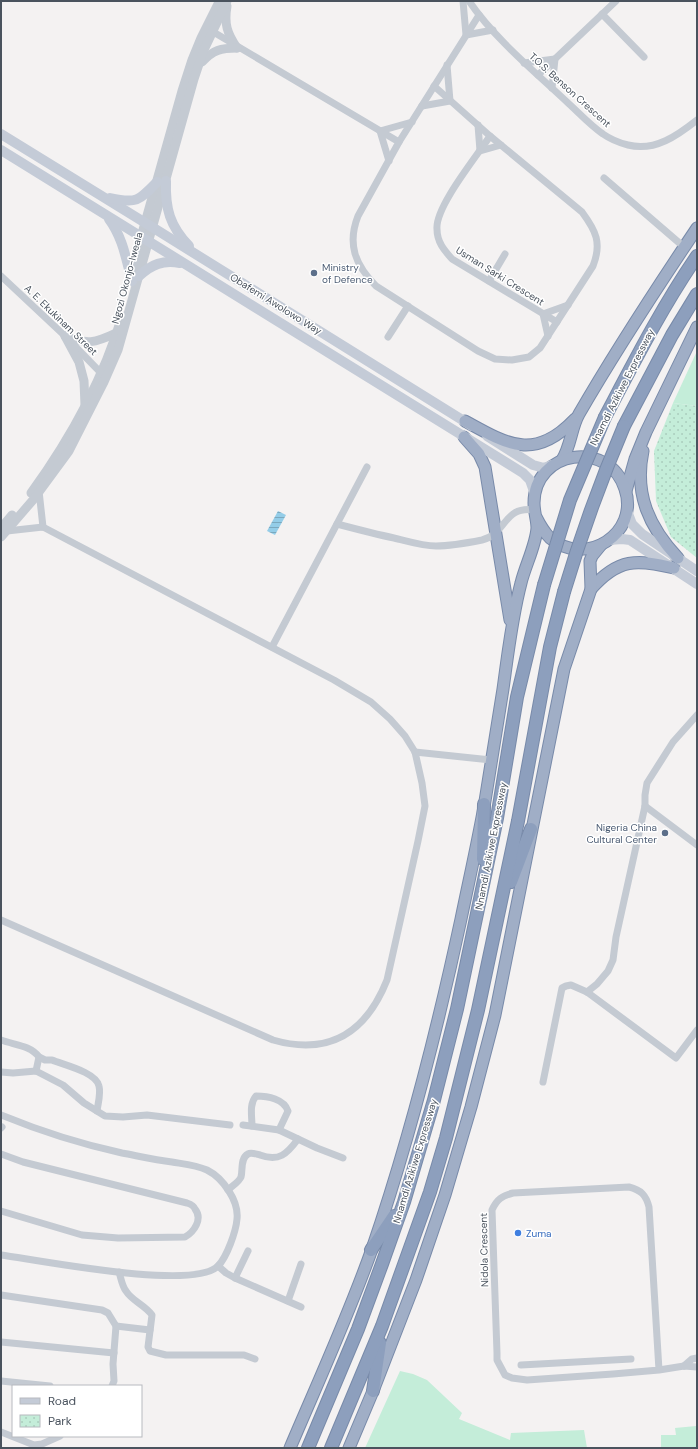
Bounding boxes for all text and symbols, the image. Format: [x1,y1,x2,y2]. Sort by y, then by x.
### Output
street label: T.O.S. Benson Crescent [526,50,614,130]
street label: Ngozi Okonjo-Iweala [109,231,145,325]
street label: Usman Sarki Crescent [453,244,547,309]
place label: Ministry of Defence [322,261,373,286]
marker: Ministry of Defence [309,268,319,278]
street label: Obafemi Awolowo Way [228,270,325,338]
street label: A. E. Ekukinam Street [22,282,100,358]
street label: Nnamdi Azikiwe Expressway [587,326,657,448]
street label: Nnamdi Azikiwe Expressway [472,781,510,911]
place label: Nigeria China Cultural Center [586,821,657,846]
marker: Nigeria China Cultural Center [660,828,670,838]
street label: Nnamdi Azikiwe Expressway [390,1097,440,1225]
street label: Nidola Crescent [477,1213,491,1287]
place label: Zuma [526,1227,552,1240]
marker: Zuma [513,1228,523,1238]
legend [12,1385,142,1437]
text: Road [48,1393,76,1409]
text: Park [48,1413,72,1429]

